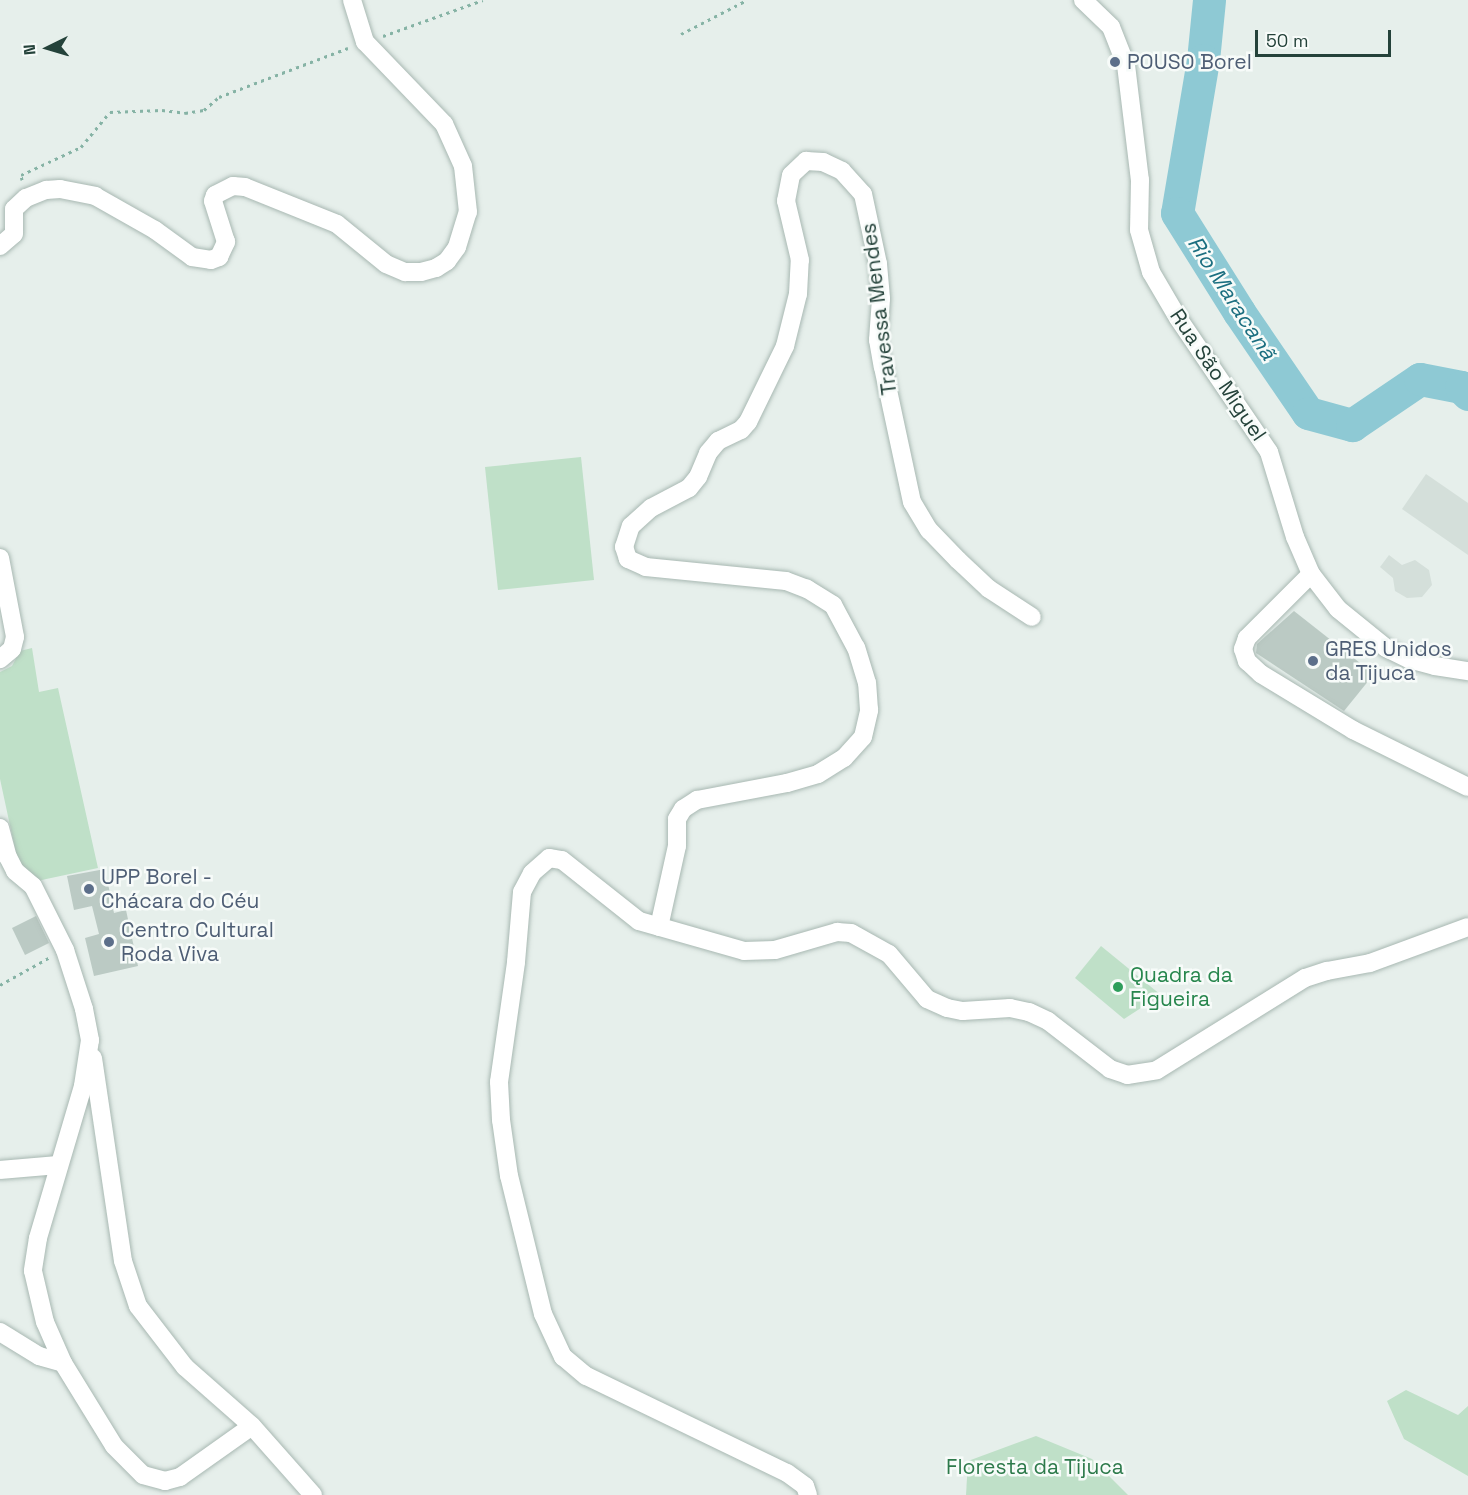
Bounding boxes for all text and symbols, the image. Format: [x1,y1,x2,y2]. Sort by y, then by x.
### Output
north arrow [18,18,78,78]
scale bar [1258,18,1394,56]
text: 50 m [1266,29,1308,52]
text: N [19,43,40,56]
place label: POUSO Borel [1127,49,1252,75]
marker: POUSO Borel [1108,55,1122,69]
street label: Travessa Mendes [856,222,902,396]
water label: Rio Maracanã [1182,231,1282,365]
street label: Rua São Miguel [1165,304,1271,446]
place label: GRES Unidos da Tijuca [1325,636,1452,686]
marker: GRES Unidos da Tijuca [1306,654,1320,668]
place label: UPP Borel - Chácara do Céu [101,864,259,914]
marker: UPP Borel - Chácara do Céu [82,882,96,896]
place label: Centro Cultural Roda Viva [121,917,274,967]
marker: Centro Cultural Roda Viva [102,935,116,949]
place label: Quadra da Figueira [1130,962,1233,1012]
marker: Quadra da Figueira [1111,980,1125,994]
park label: Floresta da Tijuca [946,1454,1124,1480]

